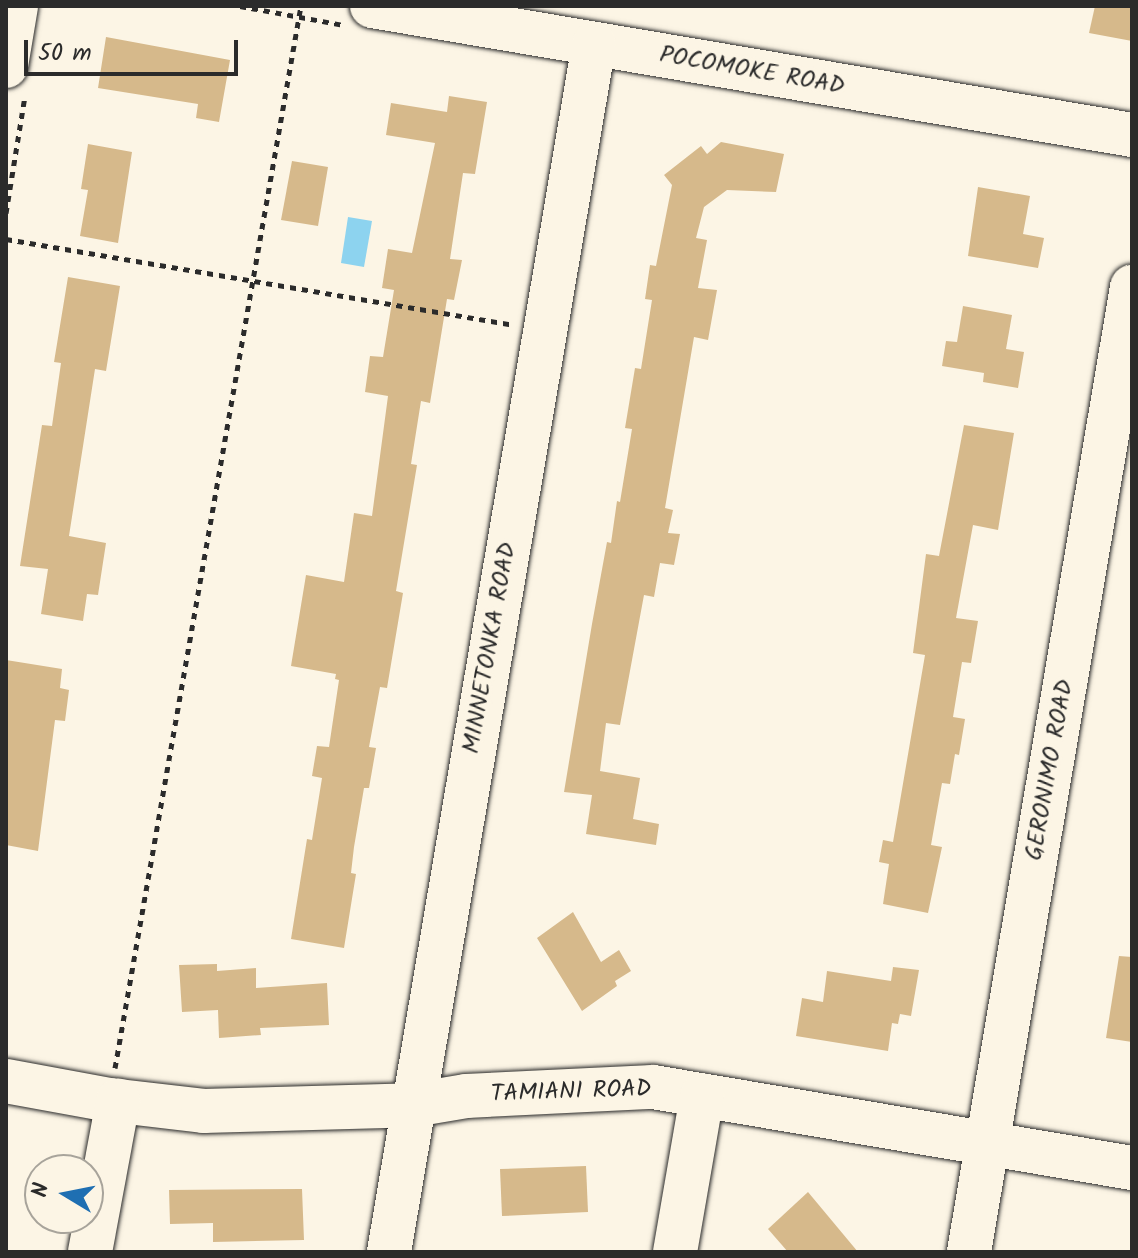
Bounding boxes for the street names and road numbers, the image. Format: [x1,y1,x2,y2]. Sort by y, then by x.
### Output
street label: POCOMOKE ROAD [657,41,847,101]
street label: MINNETONKA ROAD [457,540,523,756]
street label: GERONIMO ROAD [1020,677,1080,863]
street label: TAMIANI ROAD [490,1075,652,1109]

